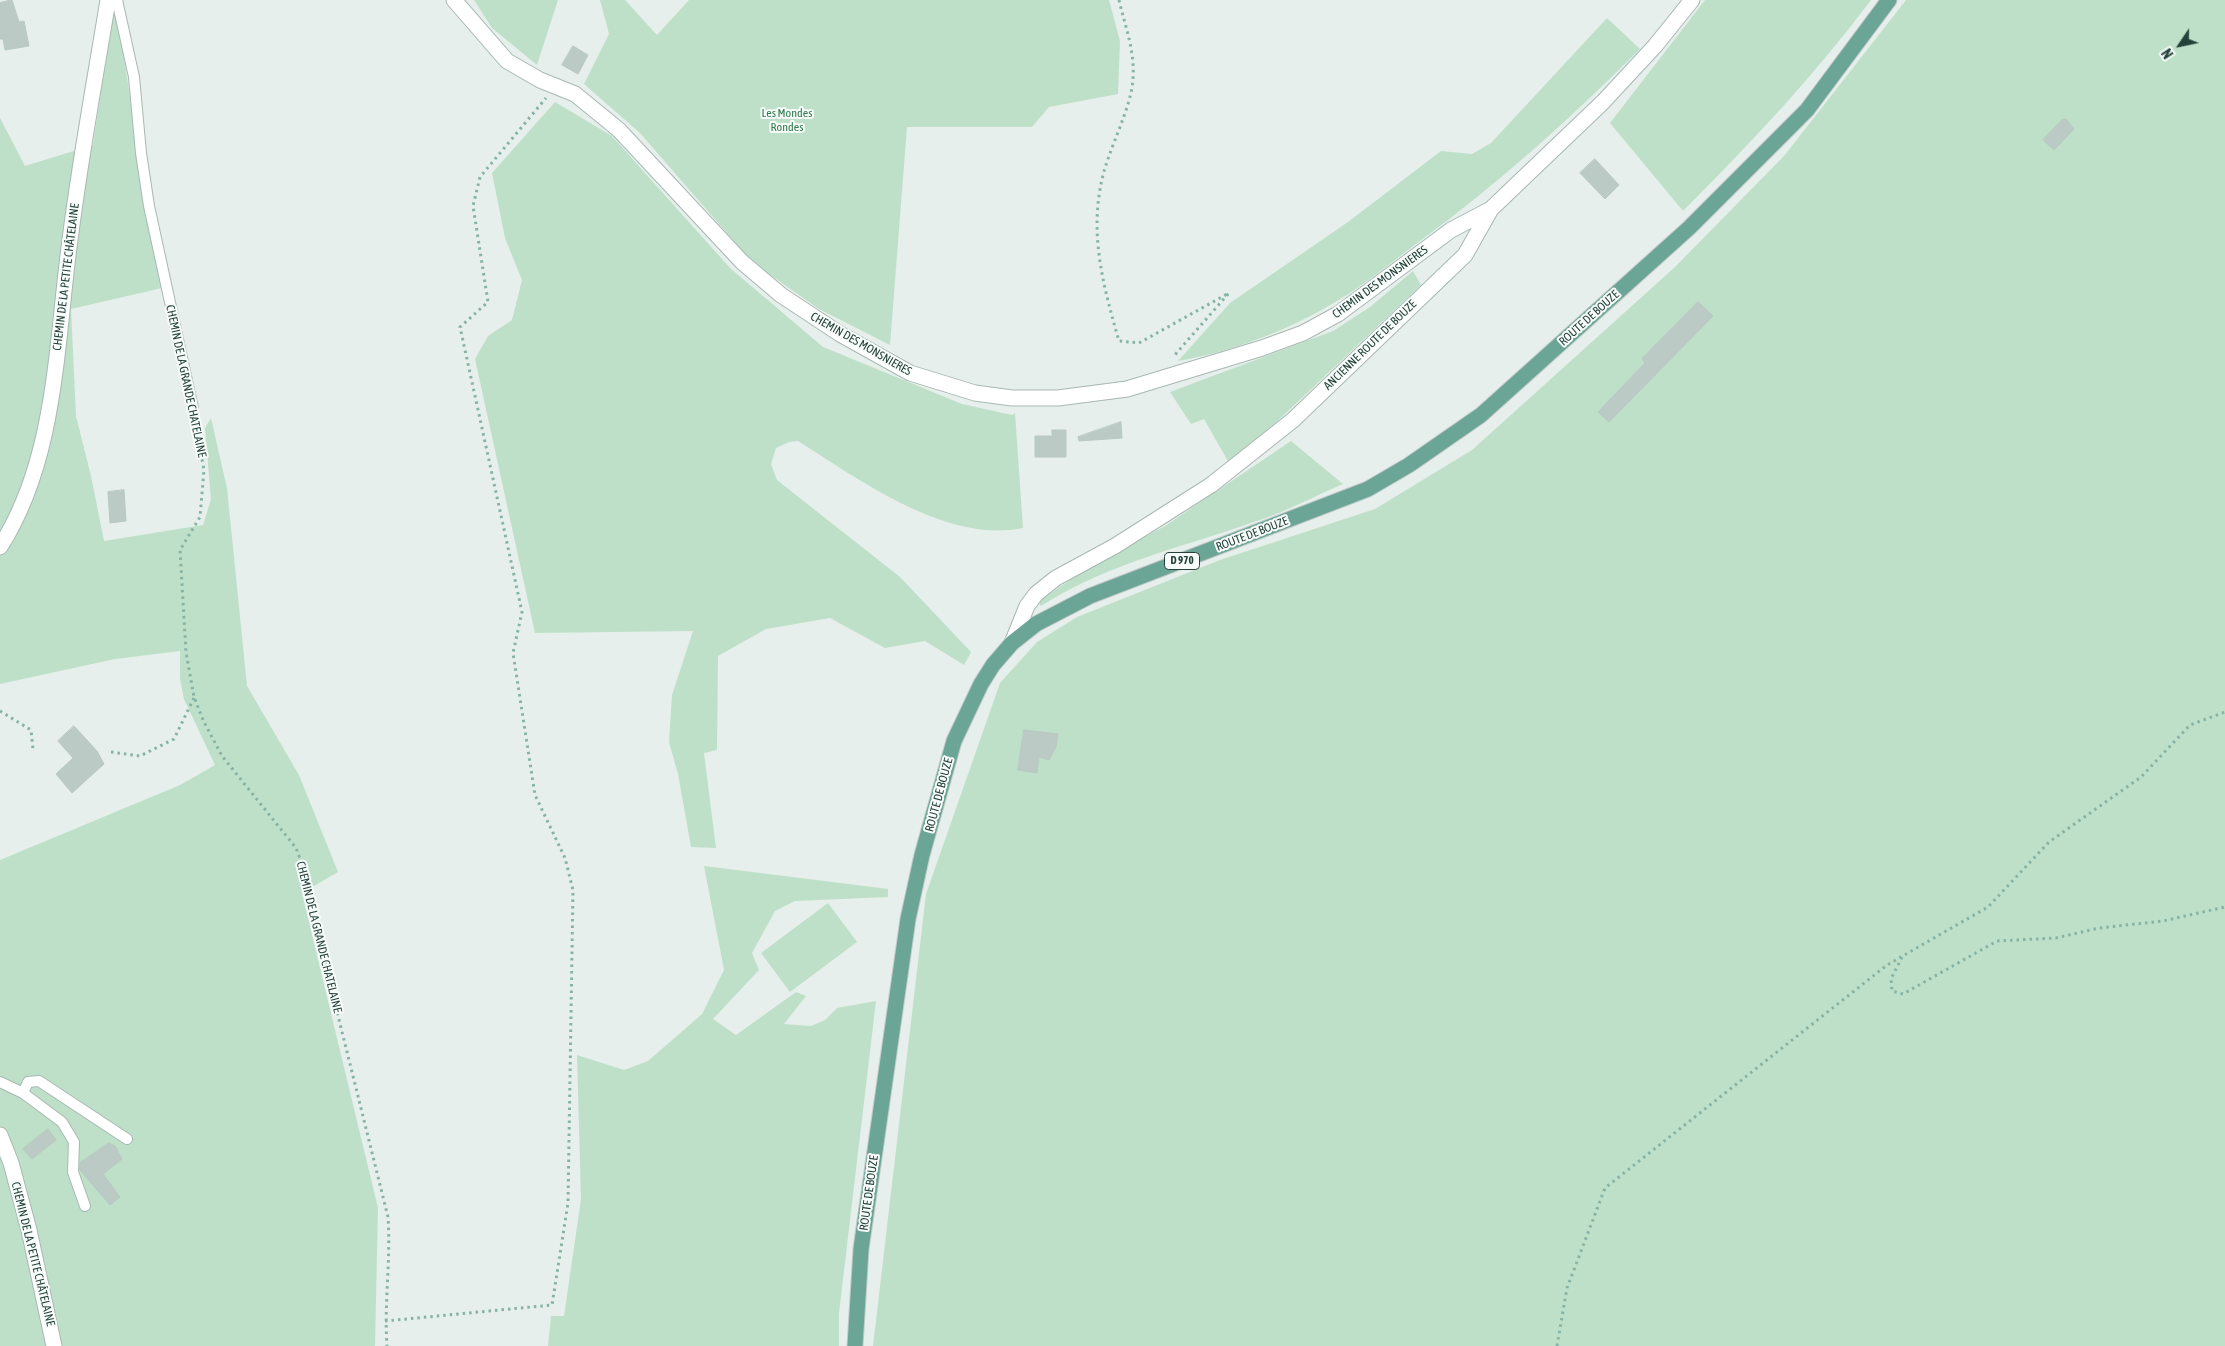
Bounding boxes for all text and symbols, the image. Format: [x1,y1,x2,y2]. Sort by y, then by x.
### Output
north arrow [2155,20,2205,70]
text: N [2159,45,2177,61]
park label: Les Mondes Rondes [762,106,812,134]
street label: CHEMIN DE LA PETITE CHÂTELAINE [50,203,82,351]
street label: CHEMIN DES MONSNIERES [1329,243,1431,321]
street label: ROUTE DE BOUZE [1556,287,1622,349]
street label: ANCIENNE ROUTE DE BOUZE [1321,297,1419,393]
street label: CHEMIN DE LA GRANDE CHATELAINE [163,303,209,459]
street label: CHEMIN DES MONSNIERES [808,309,914,379]
street label: ROUTE DE BOUZE [1214,514,1290,554]
road number: D 970 [1164,552,1200,570]
street label: ROUTE DE BOUZE [922,757,956,833]
street label: CHEMIN DE LA GRANDE CHATELAINE [293,860,345,1014]
street label: ROUTE DE BOUZE [857,1154,881,1232]
street label: CHEMIN DE LA PETITE CHÂTELAINE [8,1180,58,1328]

